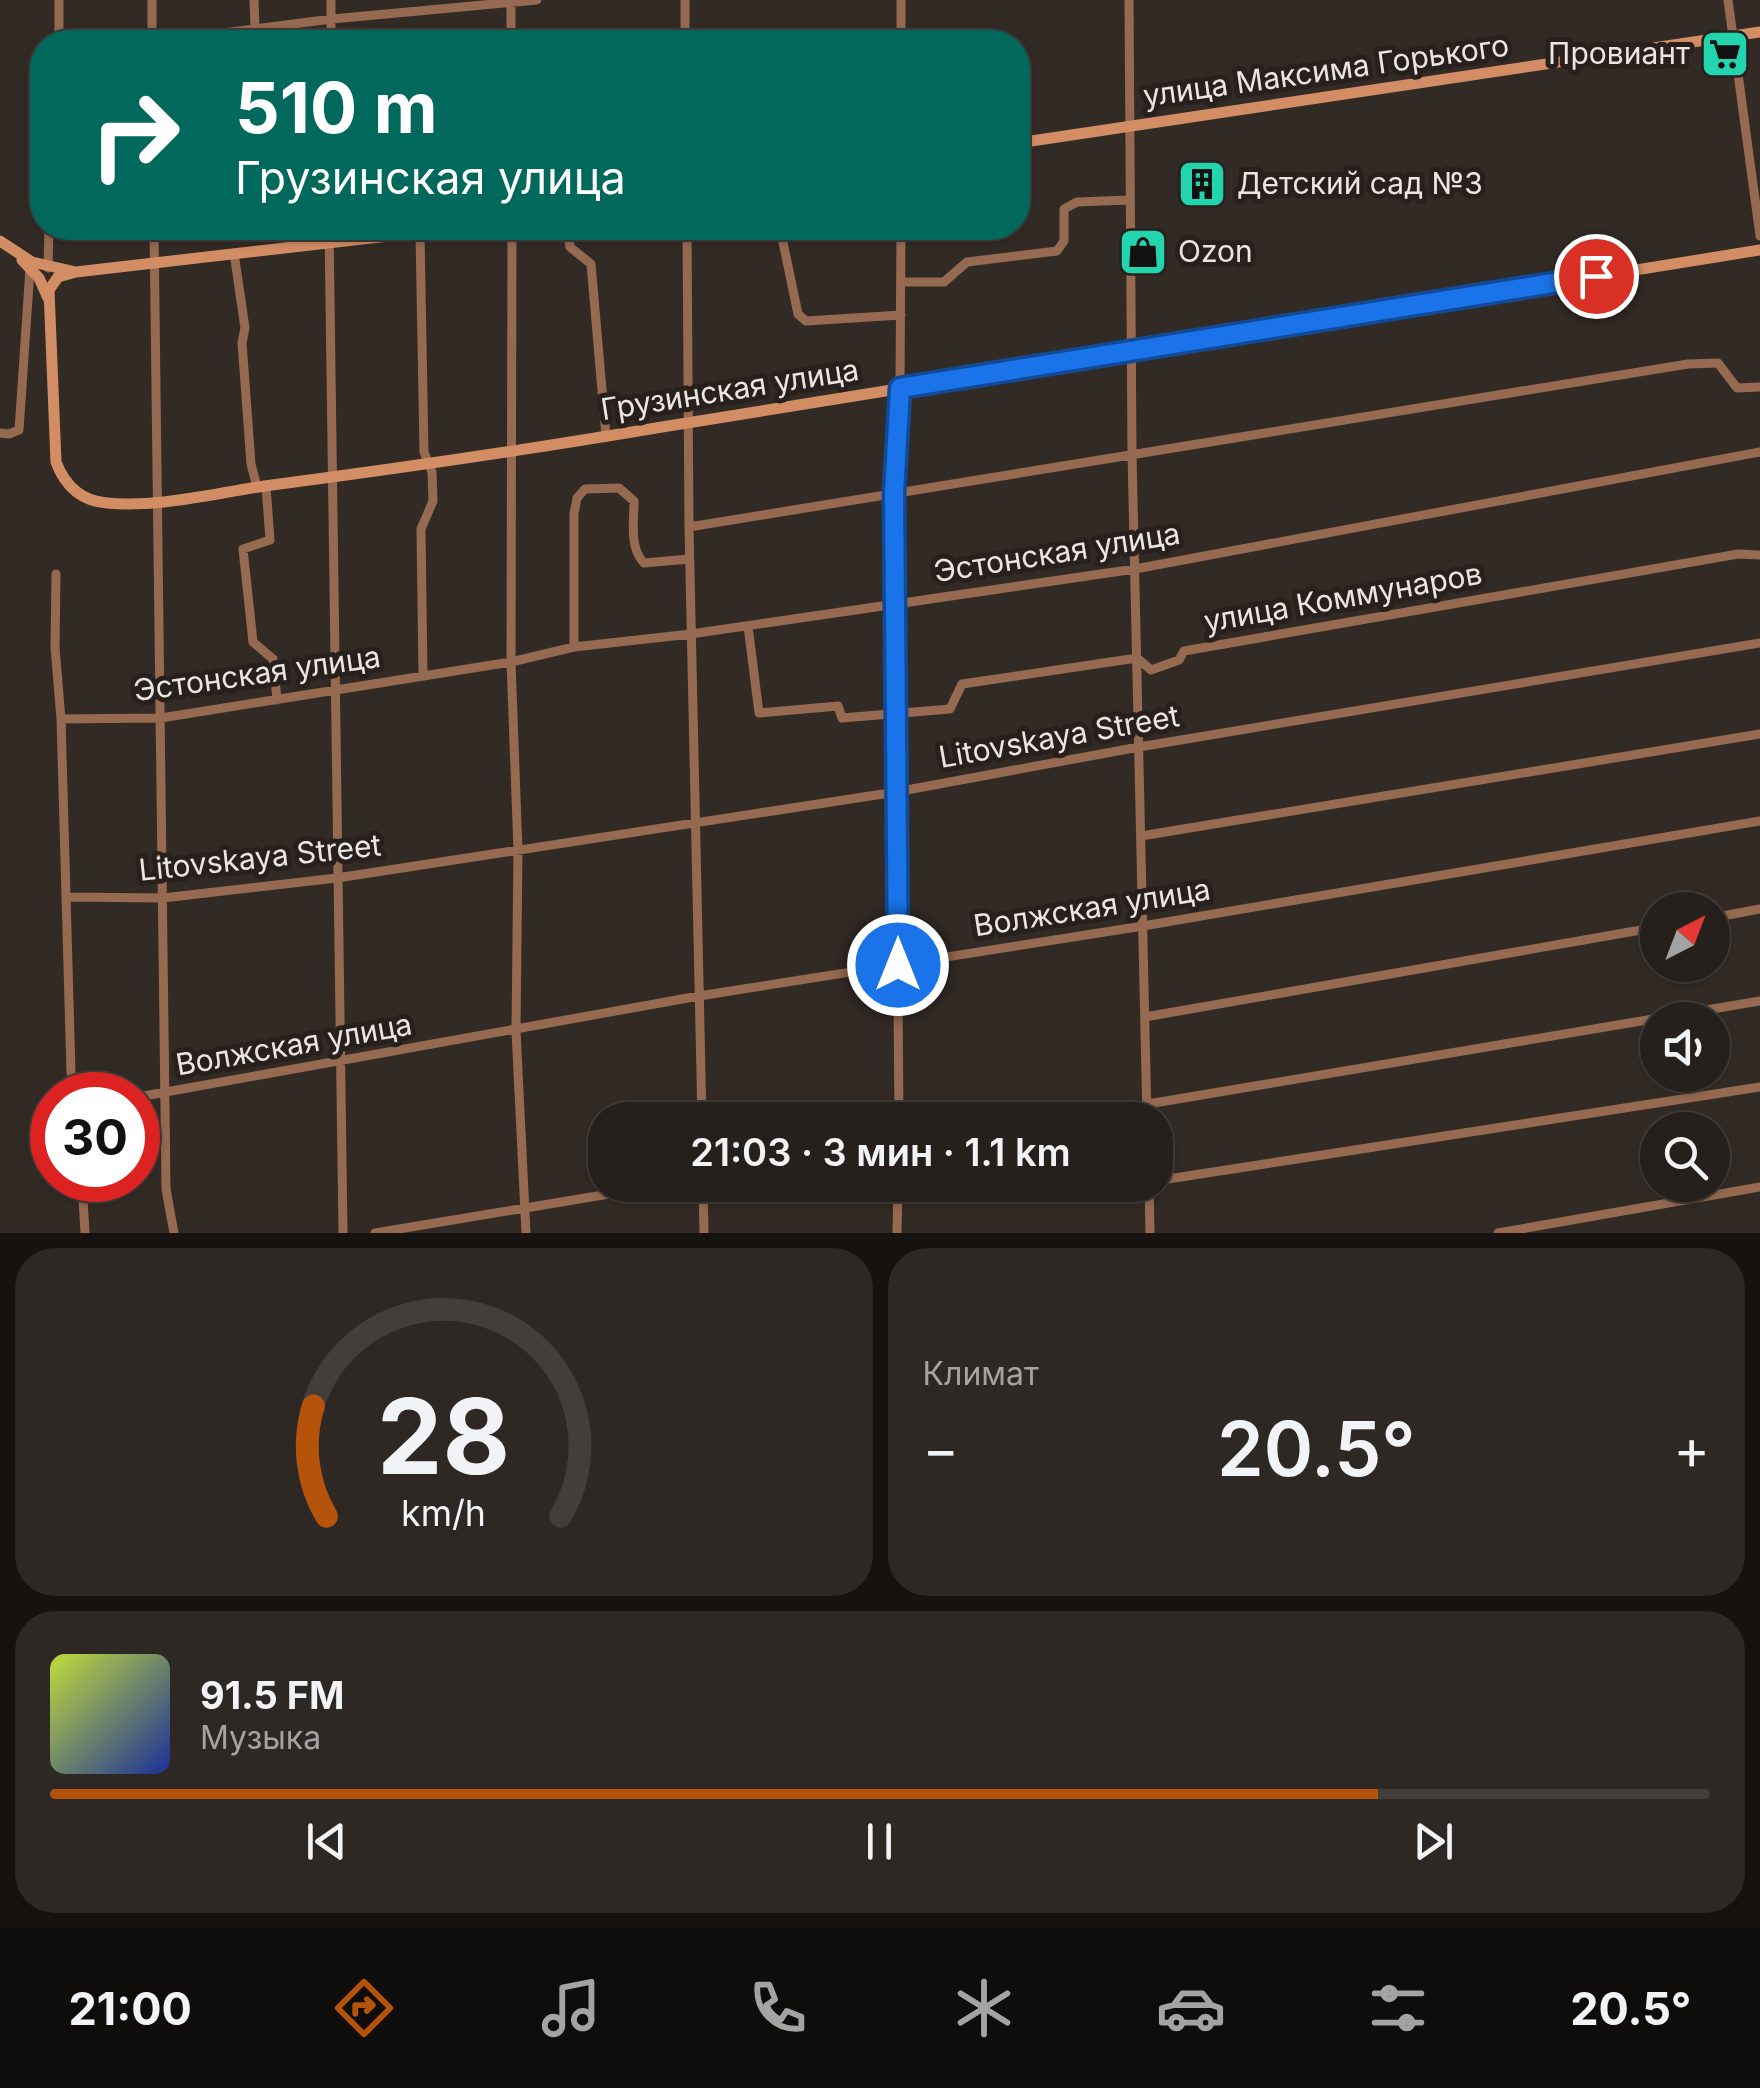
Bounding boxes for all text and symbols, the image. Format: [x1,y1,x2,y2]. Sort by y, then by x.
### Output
street label: улица Максима Горького [1141,27,1511,113]
supermarket icon: Провиант [1699,28,1751,80]
place label: Провиант [1548,35,1690,71]
text: 510 m [235,65,438,150]
icon: right [70,70,200,200]
text: Грузинская улица [235,150,626,205]
building icon: Детский сад №3 [1176,158,1228,210]
place label: Детский сад №3 [1237,165,1483,201]
shop icon: Ozon [1117,226,1169,278]
place label: Ozon [1178,233,1253,269]
pin [1554,234,1639,319]
icon: arrive [1569,249,1624,304]
street label: Грузинская улица [598,351,861,427]
street label: Эстонская улица [931,515,1183,589]
street label: улица Коммунаров [1201,555,1485,639]
street label: Эстонская улица [131,638,383,708]
street label: Litovskaya Street [936,697,1182,775]
street label: Litovskaya Street [137,826,383,888]
street label: Волжская улица [971,871,1213,943]
north arrow [1640,892,1730,982]
map controls [1640,892,1730,1202]
position arrow [846,913,950,1017]
button: sound [1640,1002,1730,1092]
street label: Волжская улица [173,1006,415,1082]
speed limit sign: 30 [30,1072,160,1202]
button: search [1640,1112,1730,1202]
text: 21:03 · 3 мин · 1.1 km [690,1129,1071,1175]
text: Климат [923,1354,1039,1393]
text: 28 [377,1373,510,1499]
text: 20.5° [1217,1403,1416,1494]
text: − [923,1416,959,1482]
text: + [1674,1416,1710,1482]
text: km/h [401,1491,486,1535]
text: 91.5 FM [200,1672,345,1718]
text: Музыка [200,1718,321,1757]
icon: previous [299,1814,354,1869]
icon: pause [852,1814,907,1869]
icon: next [1406,1814,1461,1869]
icon: directions [329,1973,399,2043]
icon: music [536,1973,606,2043]
icon: phone [743,1973,813,2043]
icon: climate [949,1973,1019,2043]
icon: car [1156,1973,1226,2043]
icon: filters [1363,1973,1433,2043]
text: 21:00 [68,1981,192,2036]
text: 20.5° [1570,1981,1691,2036]

